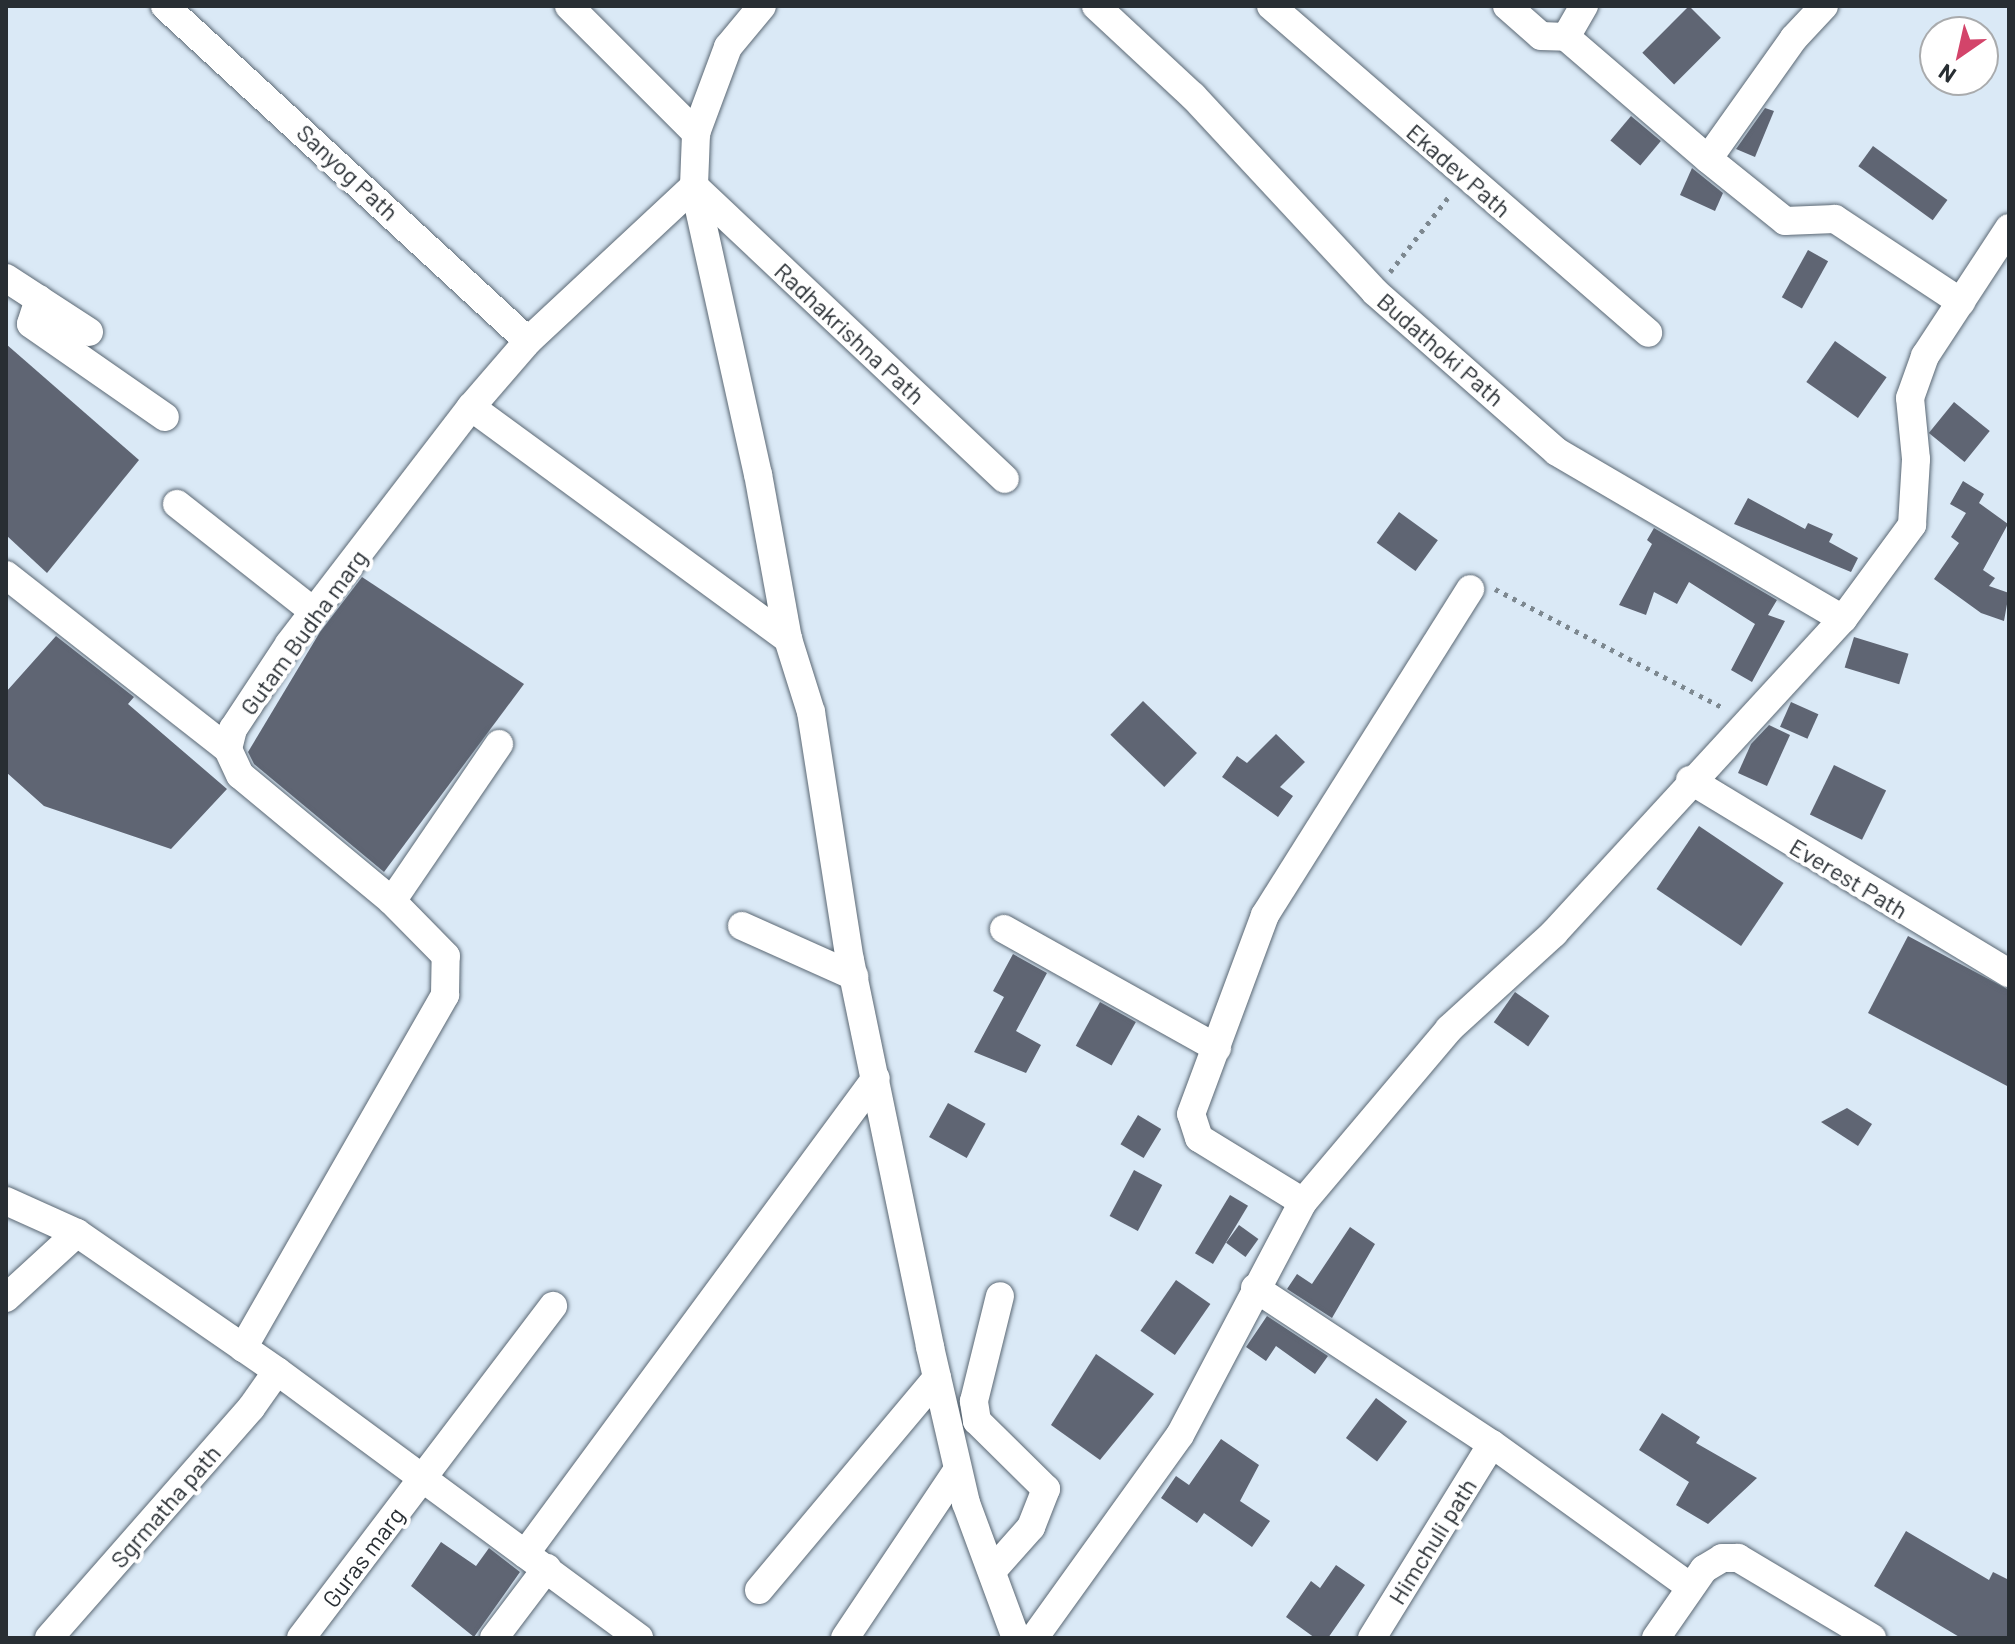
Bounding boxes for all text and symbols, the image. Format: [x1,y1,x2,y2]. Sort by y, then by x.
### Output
north arrow [1919,16,1999,96]
text: N [1933,59,1960,89]
street label: Ekadev Path [1401,117,1517,223]
street label: Sanyog Path [291,118,405,226]
street label: Radhakrishna Path [769,256,931,410]
street label: Budathoki Path [1372,286,1510,412]
street label: Gutam Budha marg [233,544,373,720]
street label: Everest Path [1785,832,1913,924]
street label: Sgrmatha path [104,1439,226,1573]
street label: Himchuli path [1382,1473,1482,1609]
street label: Guras marg [316,1501,410,1613]

